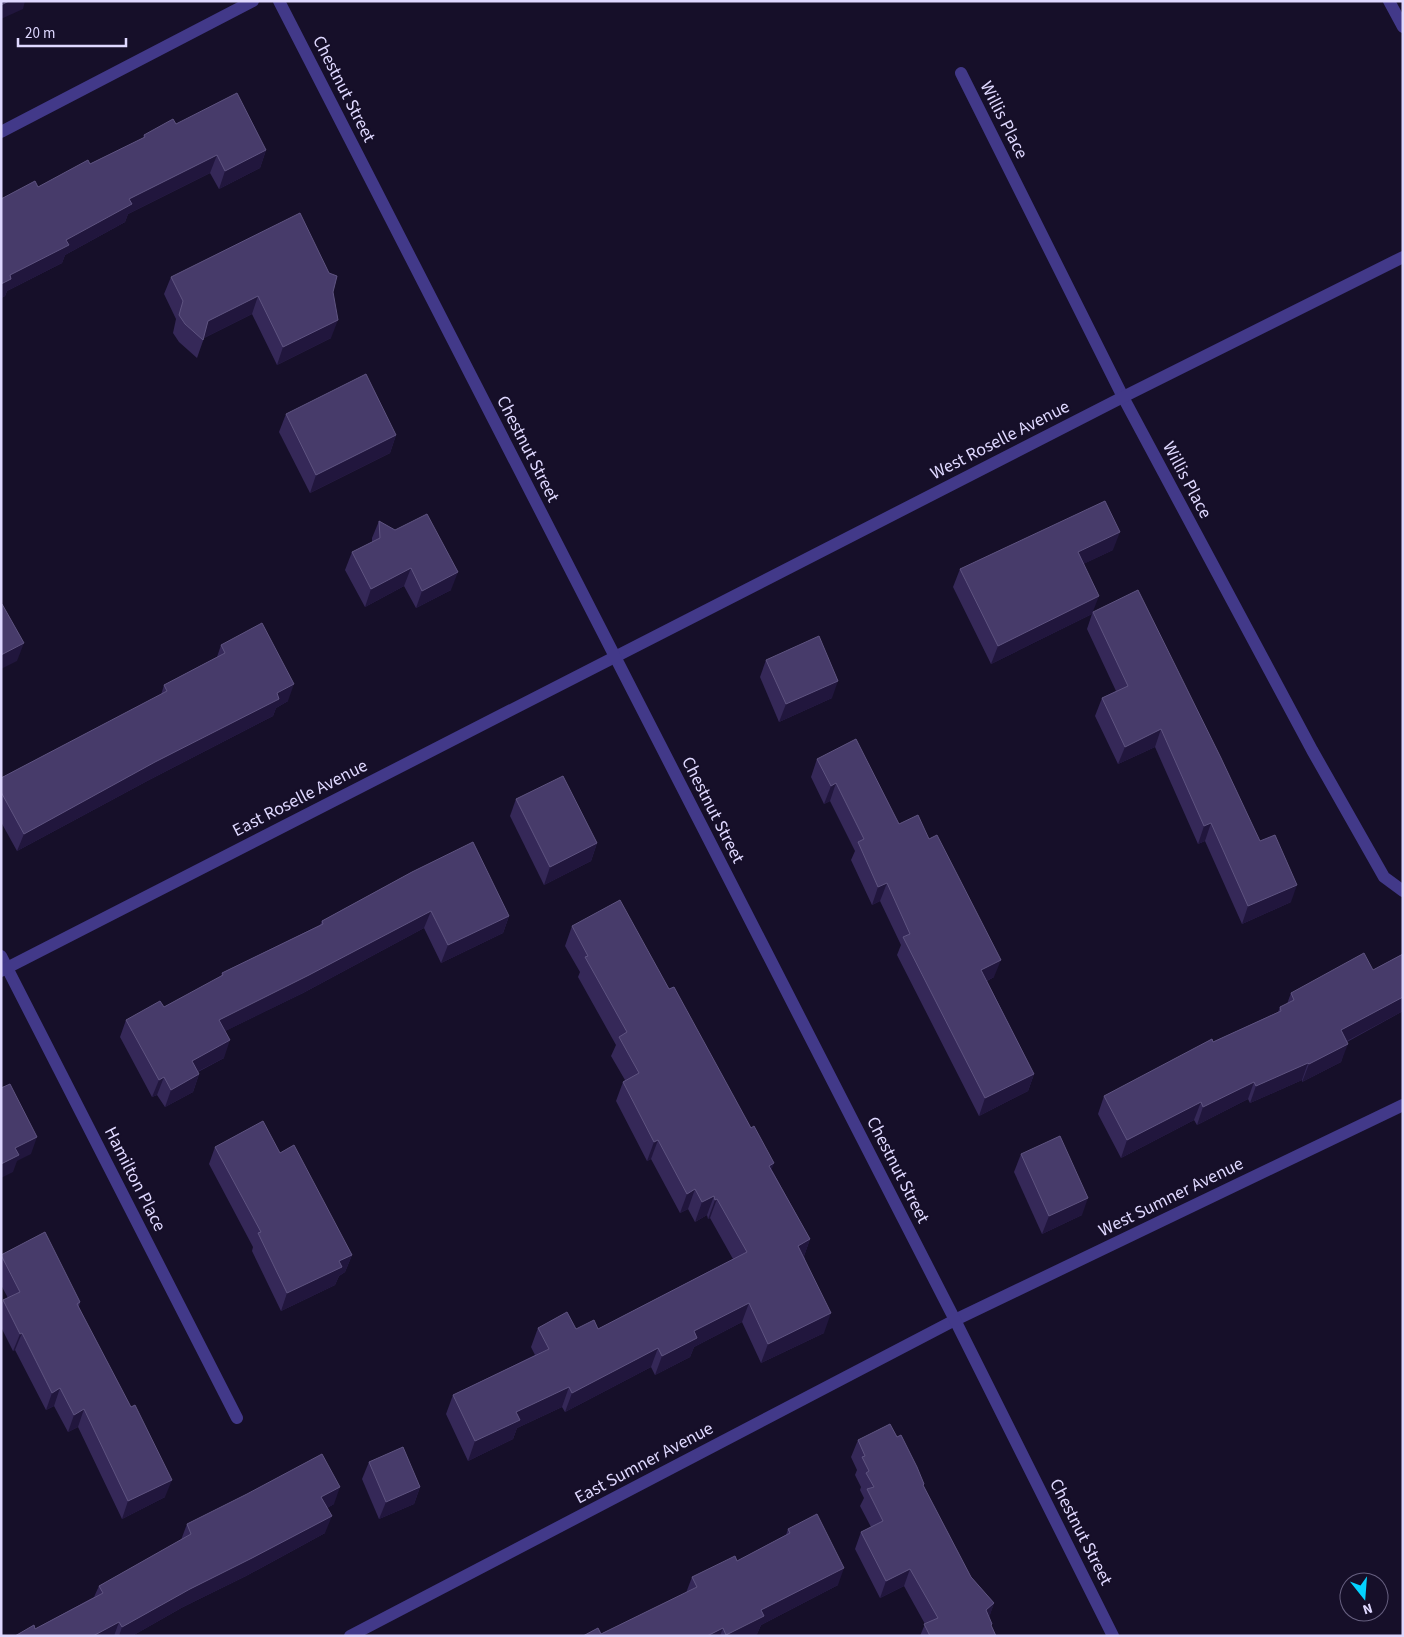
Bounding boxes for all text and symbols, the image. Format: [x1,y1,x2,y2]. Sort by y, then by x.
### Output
scale bar [18,15,125,47]
text: 20 m [25,23,55,44]
street label: Chestnut Street [306,31,382,147]
street label: Willis Place [974,77,1034,163]
street label: Chestnut Street [490,391,566,507]
street label: West Roselle Avenue [926,394,1074,486]
street label: Willis Place [1156,437,1218,523]
street label: Chestnut Street [675,752,751,868]
street label: East Roselle Avenue [228,753,372,843]
street label: Chestnut Street [860,1112,936,1228]
street label: Hamilton Place [98,1122,172,1236]
street label: West Sumner Avenue [1094,1151,1248,1243]
street label: East Sumner Avenue [570,1416,718,1510]
street label: Chestnut Street [1043,1474,1119,1590]
north arrow [1339,1572,1389,1622]
text: N [1360,1598,1375,1619]

